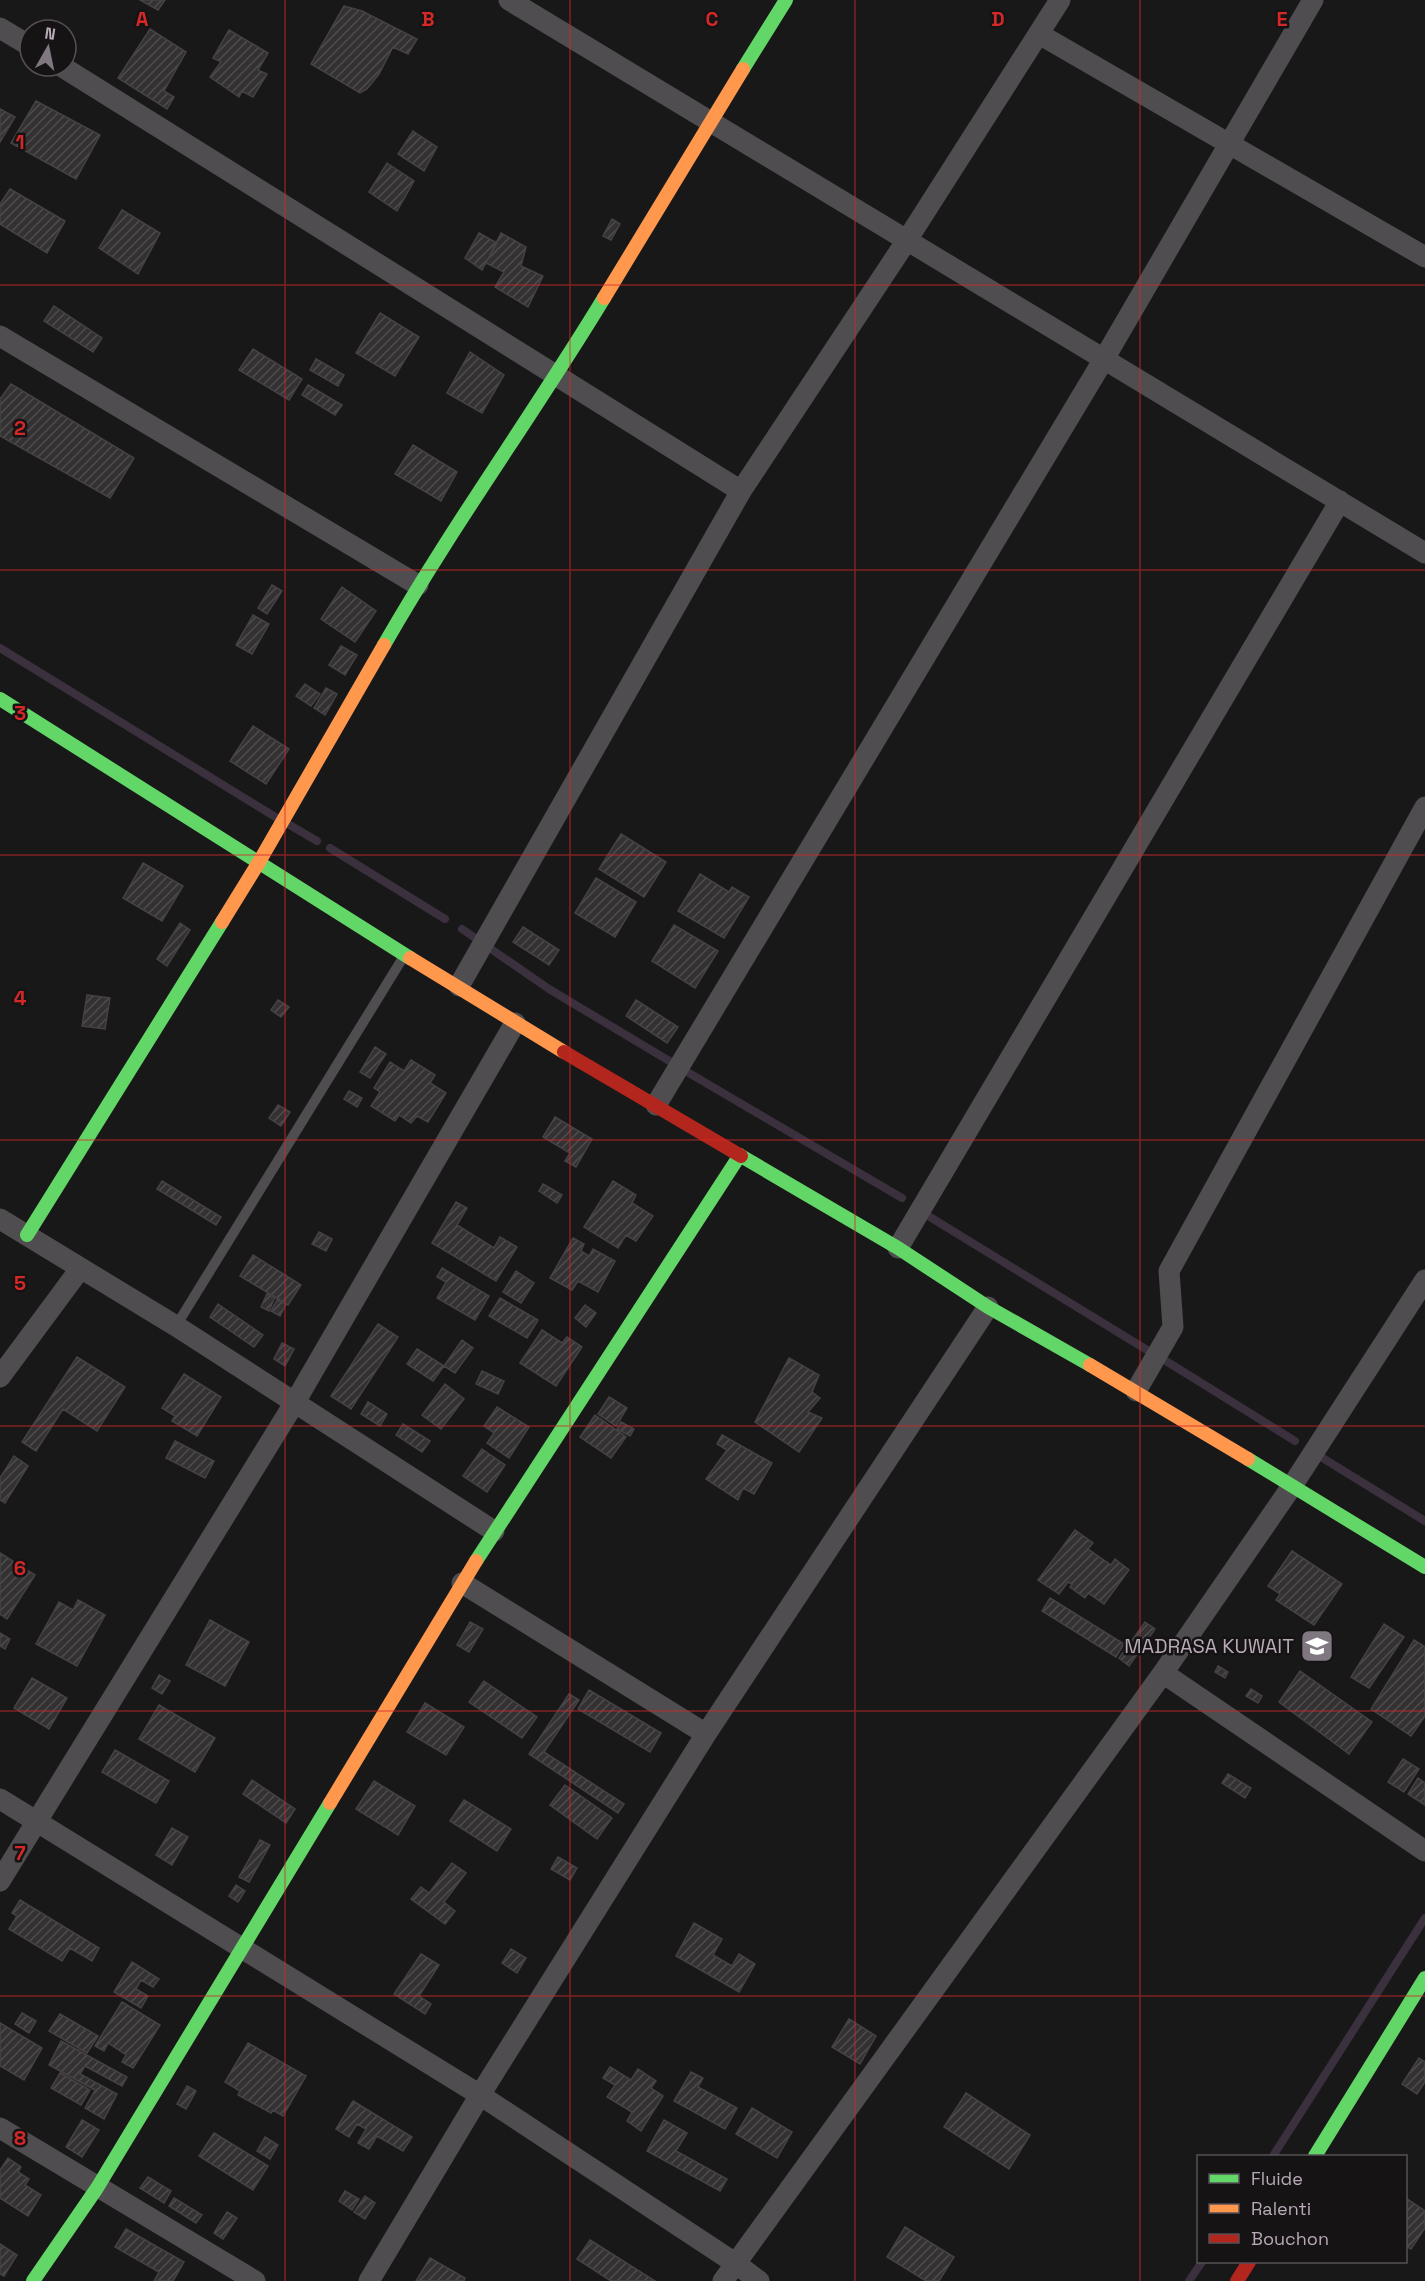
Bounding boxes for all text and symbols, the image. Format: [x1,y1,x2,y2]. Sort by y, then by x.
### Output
text: A [136,6,149,32]
text: B [421,6,435,32]
text: C [706,6,719,32]
text: D [991,6,1005,32]
text: E [1276,6,1288,32]
north arrow [18,18,78,78]
text: N [43,22,57,45]
text: 1 [15,129,25,155]
text: 2 [14,415,26,441]
text: 3 [14,700,26,726]
text: 4 [14,985,27,1011]
text: 5 [14,1270,26,1296]
text: 6 [14,1555,26,1581]
school or university icon: MADRASA KUWAIT [1299,1628,1335,1664]
place label: MADRASA KUWAIT [1124,1633,1294,1659]
text: 7 [14,1840,26,1866]
text: 8 [14,2125,26,2151]
legend [1197,2155,1407,2263]
text: Fluide [1251,2167,1303,2190]
text: Ralenti [1251,2197,1311,2220]
text: Bouchon [1251,2227,1329,2250]

